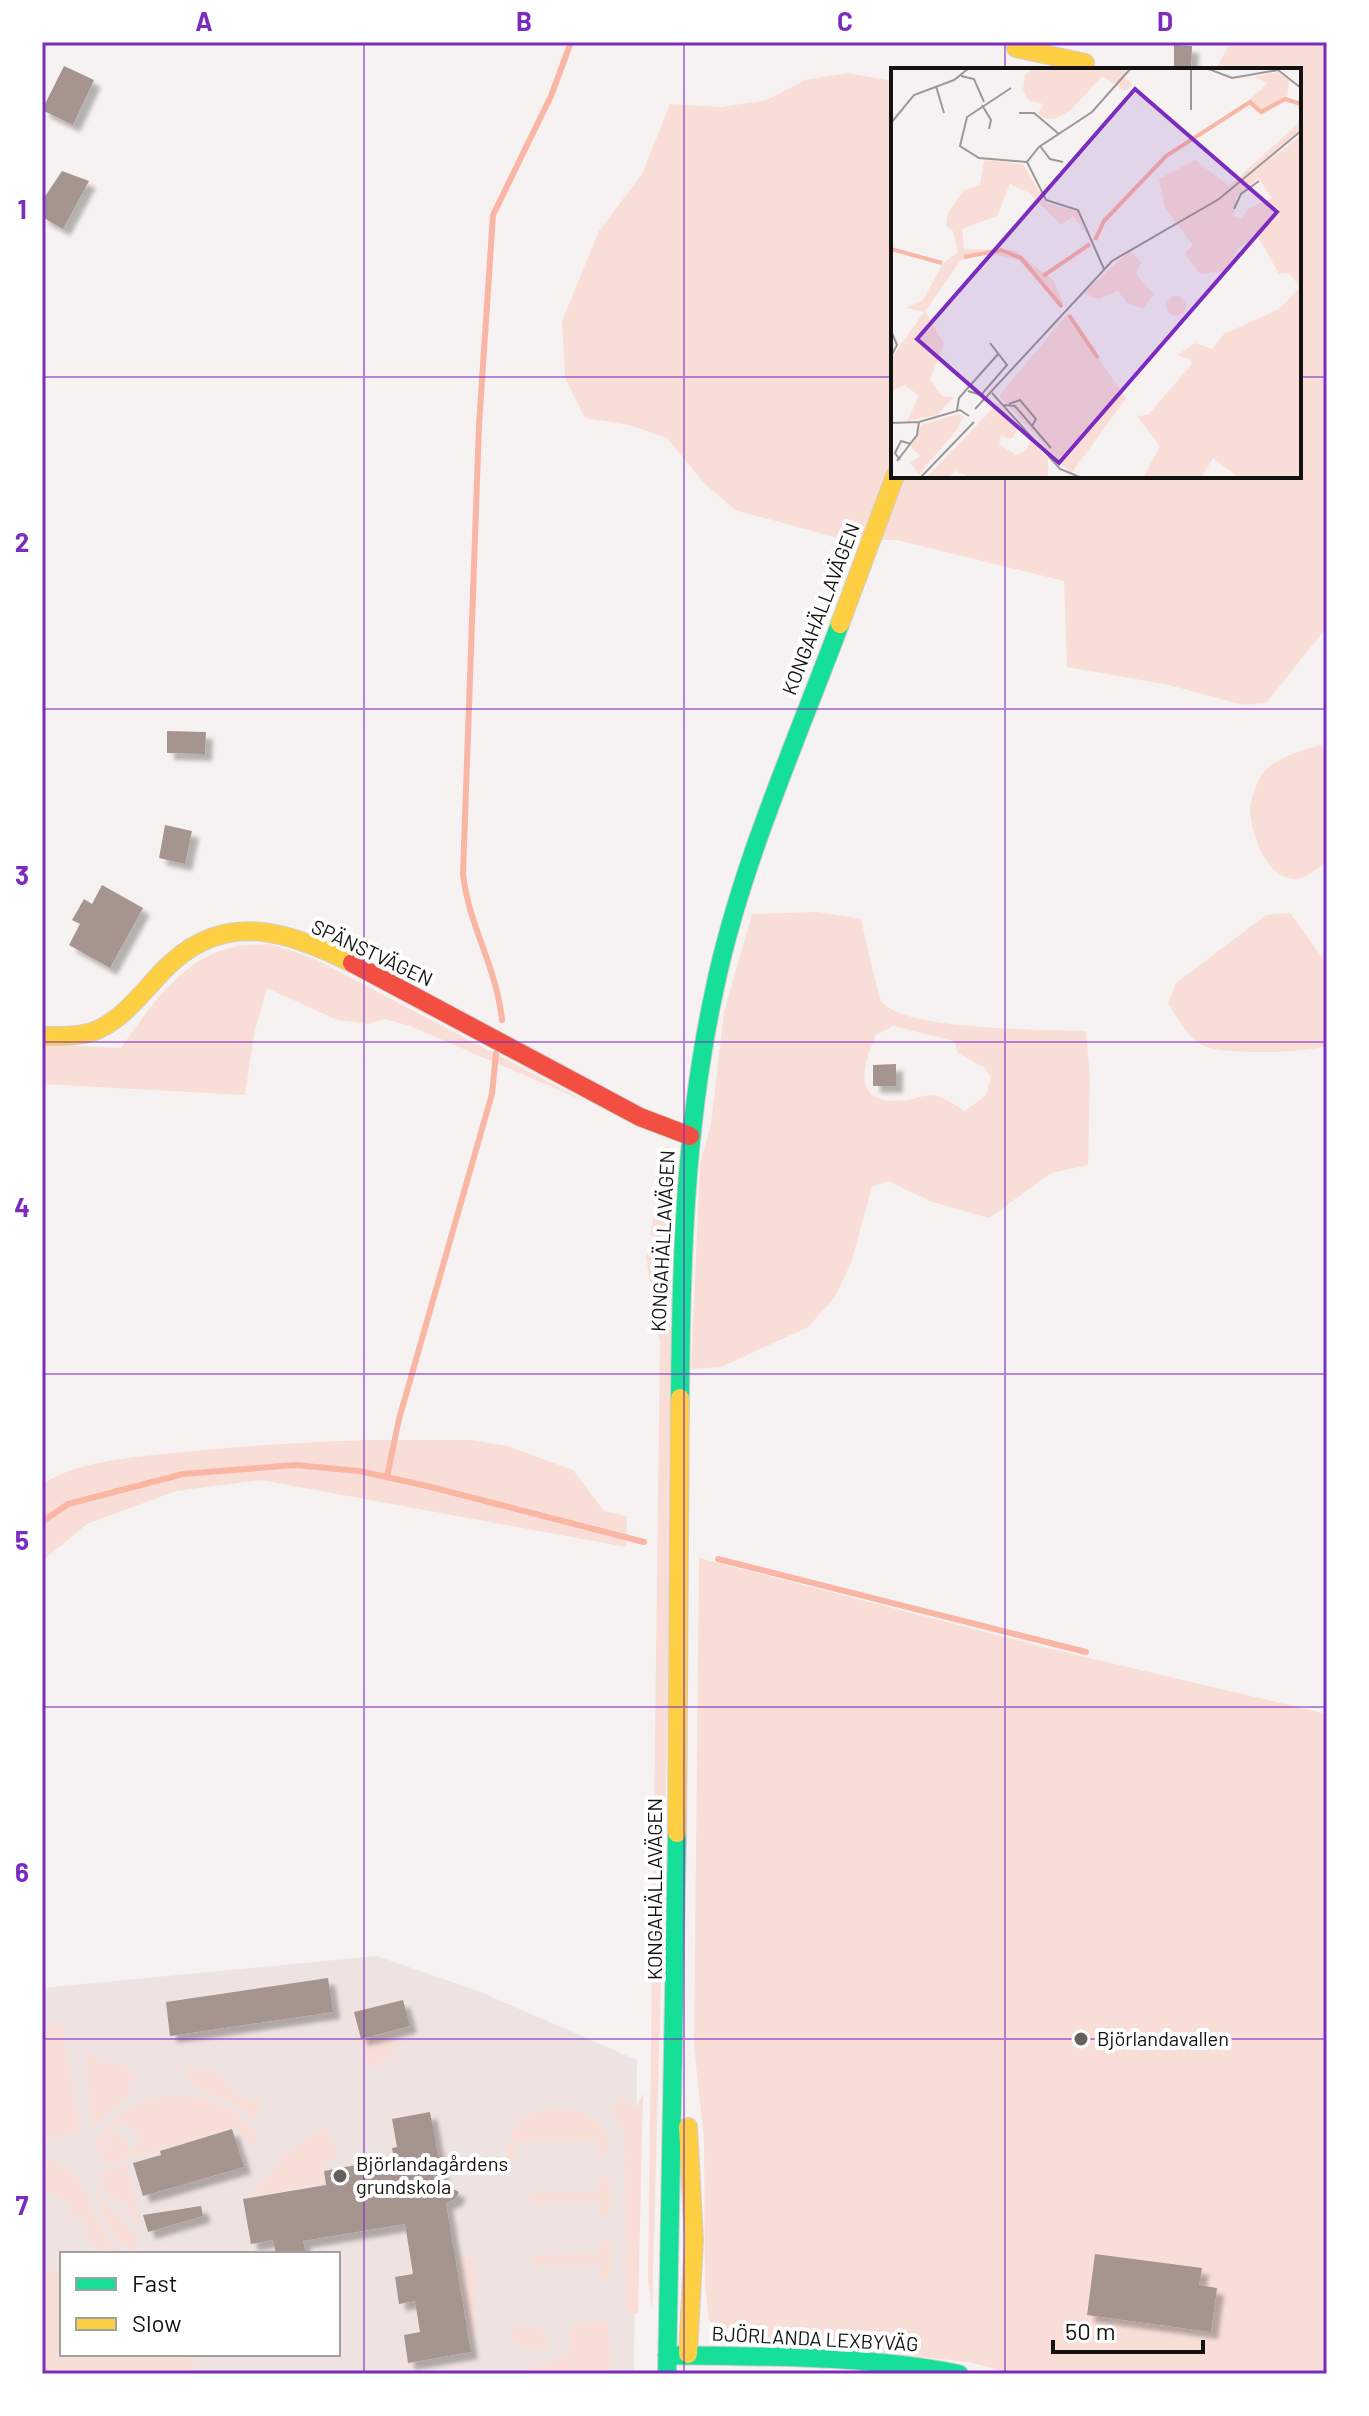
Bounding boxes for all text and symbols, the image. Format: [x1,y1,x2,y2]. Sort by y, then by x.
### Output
text: A [195,5,213,36]
text: B [516,5,532,36]
text: C [837,5,853,36]
text: D [1157,5,1173,36]
inset map [891,68,1301,478]
text: 1 [17,193,27,224]
street label: KONGAHÄLLAVÄGEN [776,519,864,698]
text: 2 [15,526,29,557]
text: 3 [15,859,29,890]
street label: SPÄNSTVÄGEN [308,914,437,991]
street label: KONGAHÄLLAVÄGEN [645,1149,679,1333]
text: 4 [14,1191,30,1222]
text: 5 [15,1524,29,1555]
street label: KONGAHÄLLAVÄGEN [642,1798,666,1980]
text: 6 [15,1856,29,1887]
place label: Björlandavallen [1097,2026,1229,2050]
marker: Björlandavallen [1072,2030,1090,2048]
place label: Björlandagårdens grundskola [356,2151,508,2198]
marker: Björlandagårdens grundskola [331,2167,349,2185]
text: 7 [16,2189,29,2220]
legend [60,2252,340,2356]
text: Fast [132,2268,177,2297]
scale bar [1053,2304,1203,2354]
text: Slow [132,2308,181,2337]
text: 50 m [1065,2316,1116,2345]
street label: BJÖRLANDA LEXBYVÄG [711,2321,919,2355]

